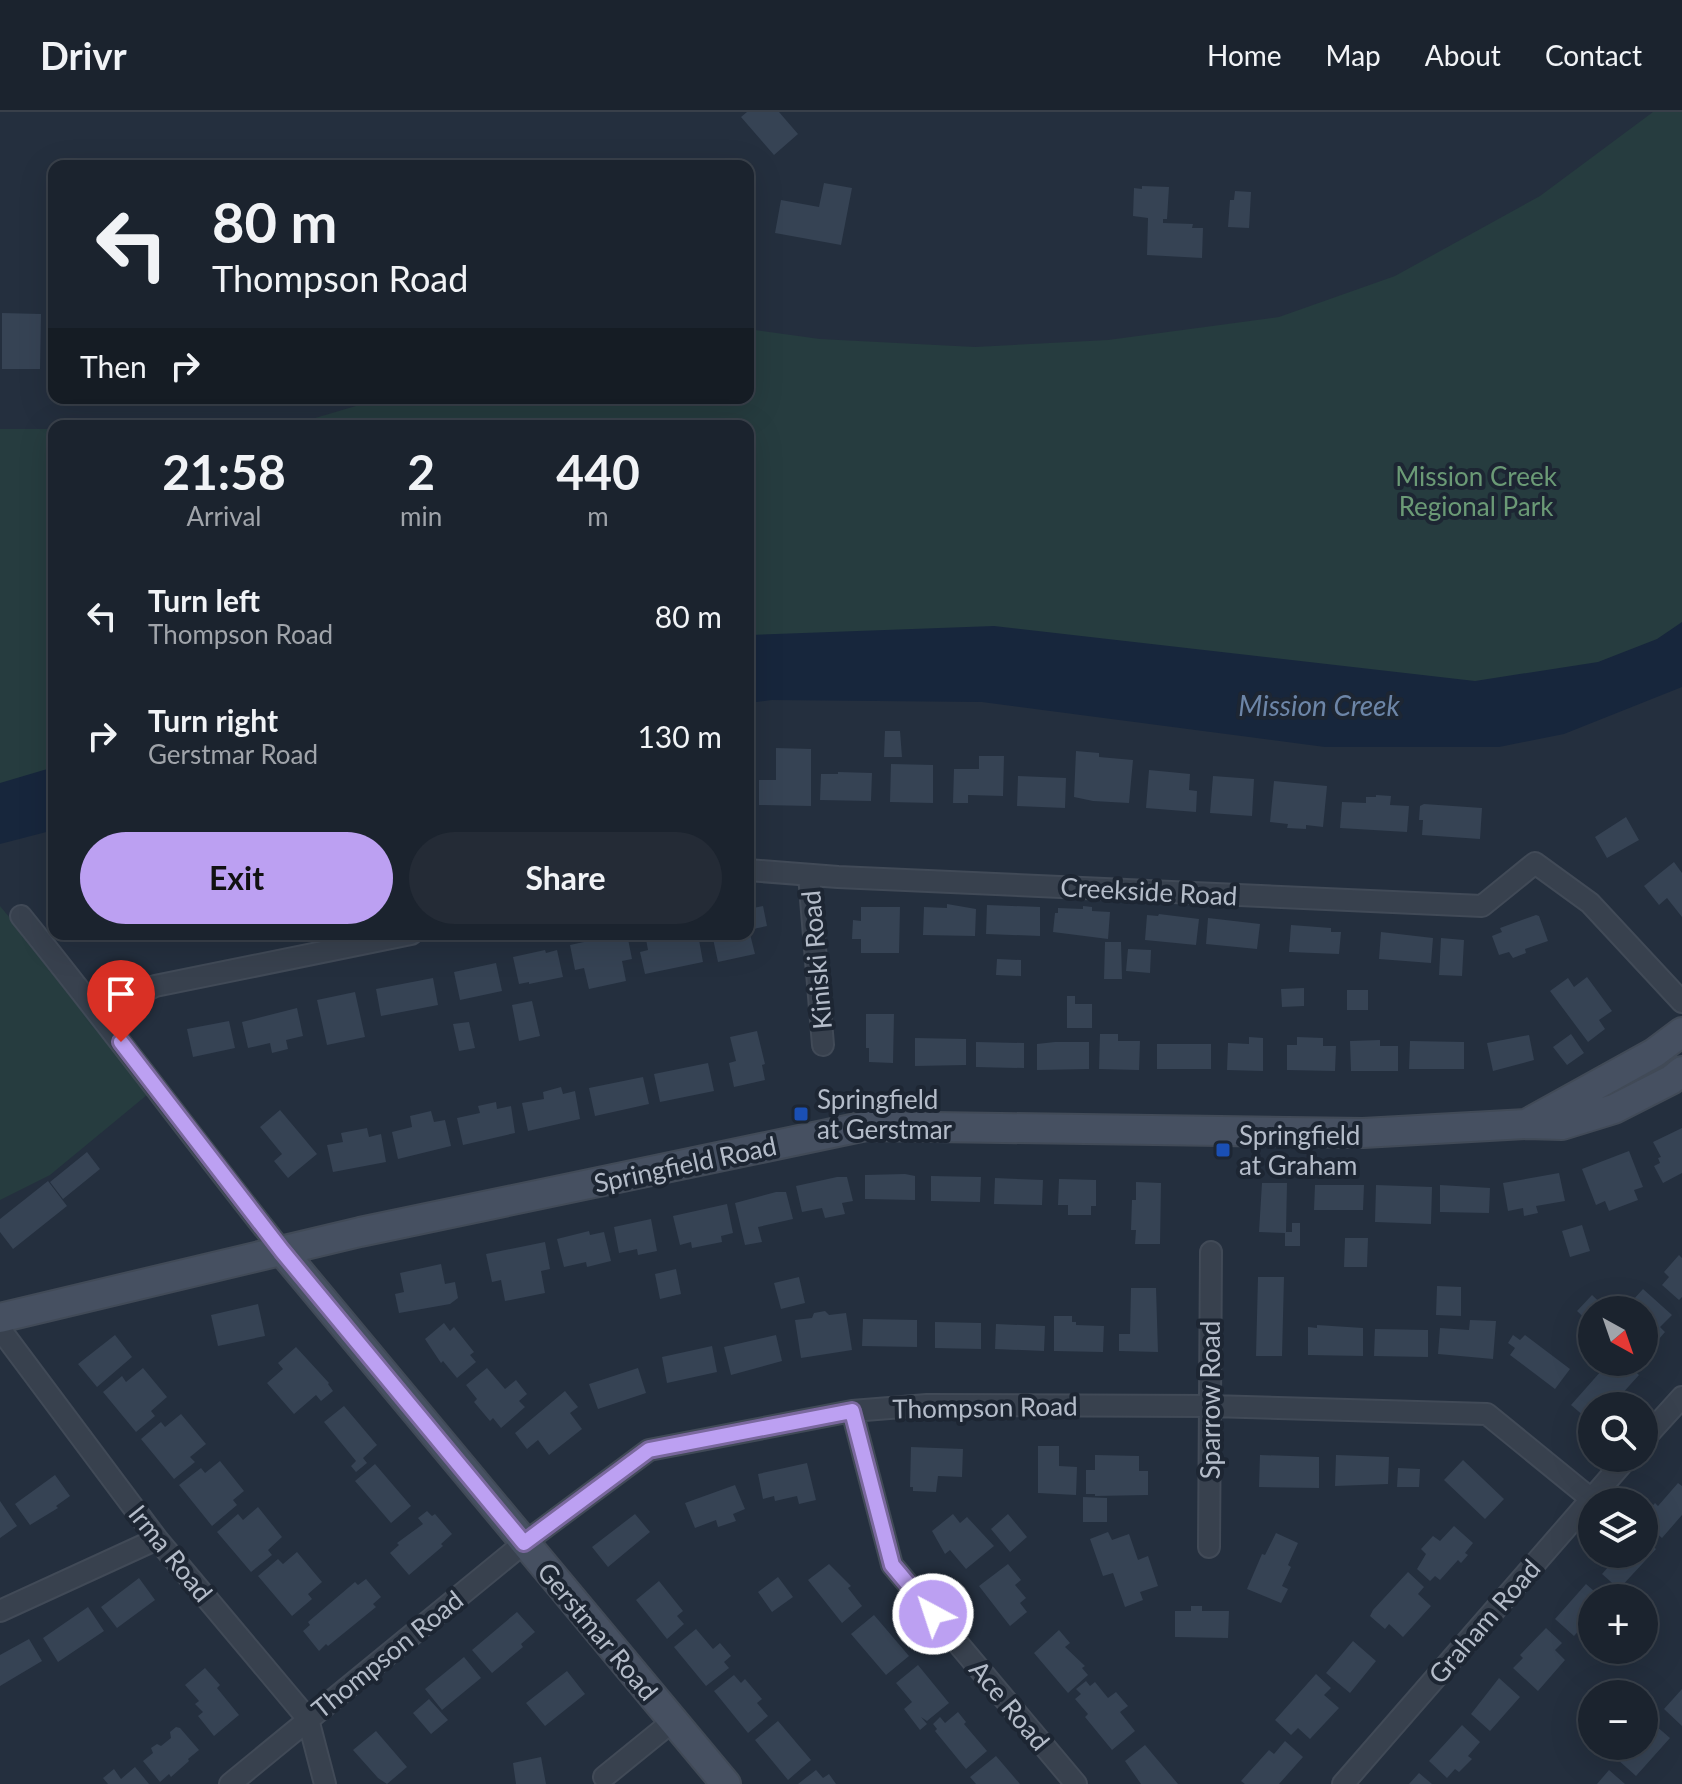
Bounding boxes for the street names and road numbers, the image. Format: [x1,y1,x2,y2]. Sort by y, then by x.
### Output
street label: Creekside Road [1060,870,1238,912]
street label: Kiniski Road [794,889,838,1031]
street label: Springfield Road [591,1129,779,1199]
street label: Sparrow Road [1194,1321,1226,1479]
street label: Thompson Road [892,1389,1078,1425]
street label: Irma Road [122,1498,220,1608]
street label: Graham Road [1421,1552,1547,1690]
street label: Gerstmar Road [531,1556,665,1706]
street label: Thompson Road [305,1583,469,1725]
street label: Ace Road [963,1654,1057,1756]

